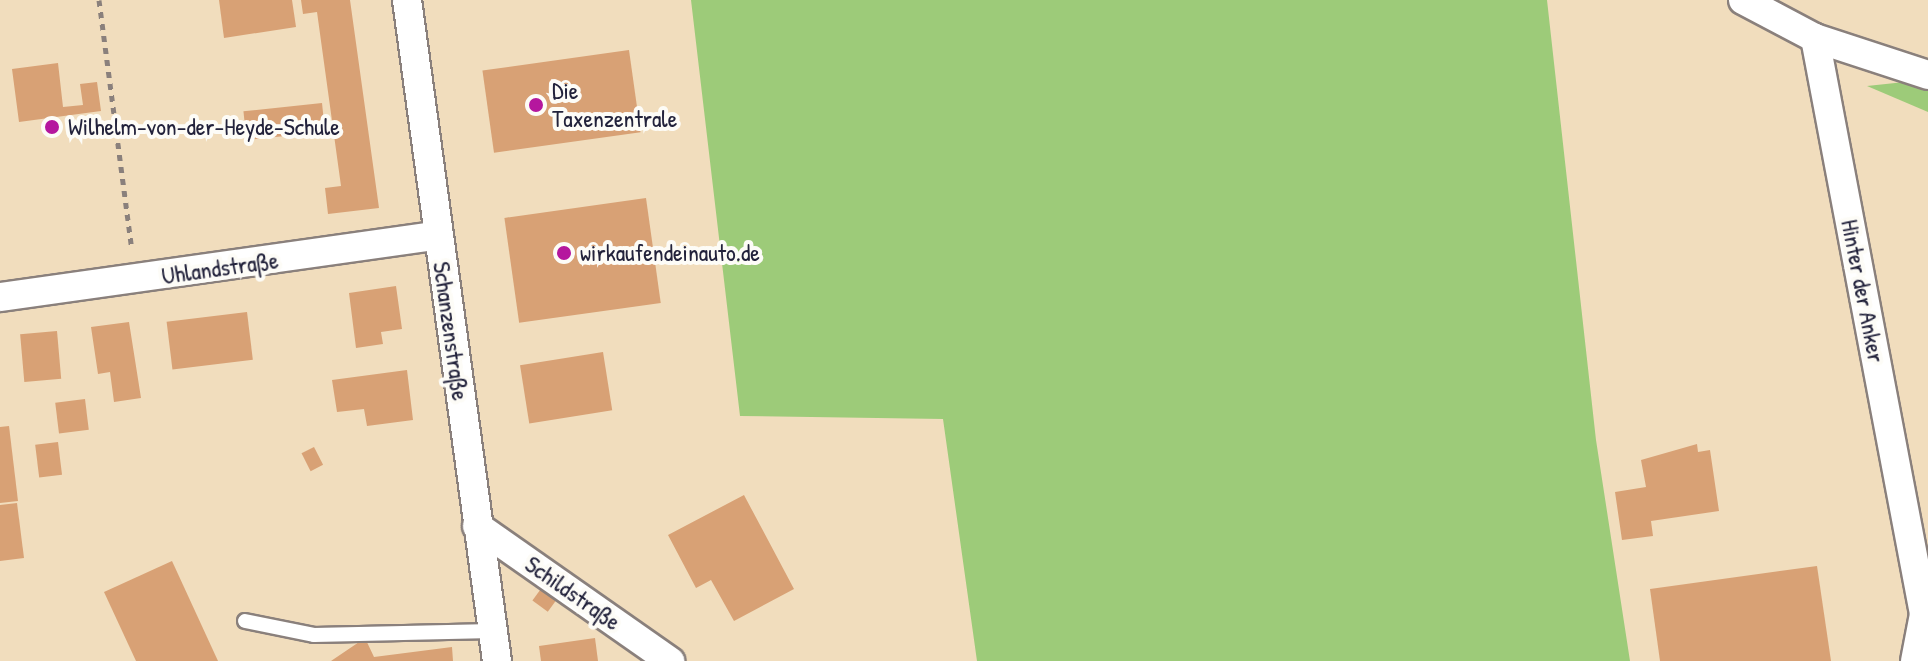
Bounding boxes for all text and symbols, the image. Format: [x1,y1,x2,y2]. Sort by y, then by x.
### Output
place label: Die Taxenzentrale [552,77,677,133]
marker: Die Taxenzentrale [527,96,545,114]
place label: Wilhelm-von-der-Heyde-Schule [68,113,340,141]
marker: Wilhelm-von-der-Heyde-Schule [43,118,61,136]
street label: Hinter der Anker [1835,217,1891,365]
place label: wirkaufendeinauto.de [580,239,760,267]
marker: wirkaufendeinauto.de [555,244,573,262]
street label: Uhlandstraße [160,246,280,290]
street label: Schanzenstraße [427,260,475,402]
street label: Schildstraße [520,550,626,636]

